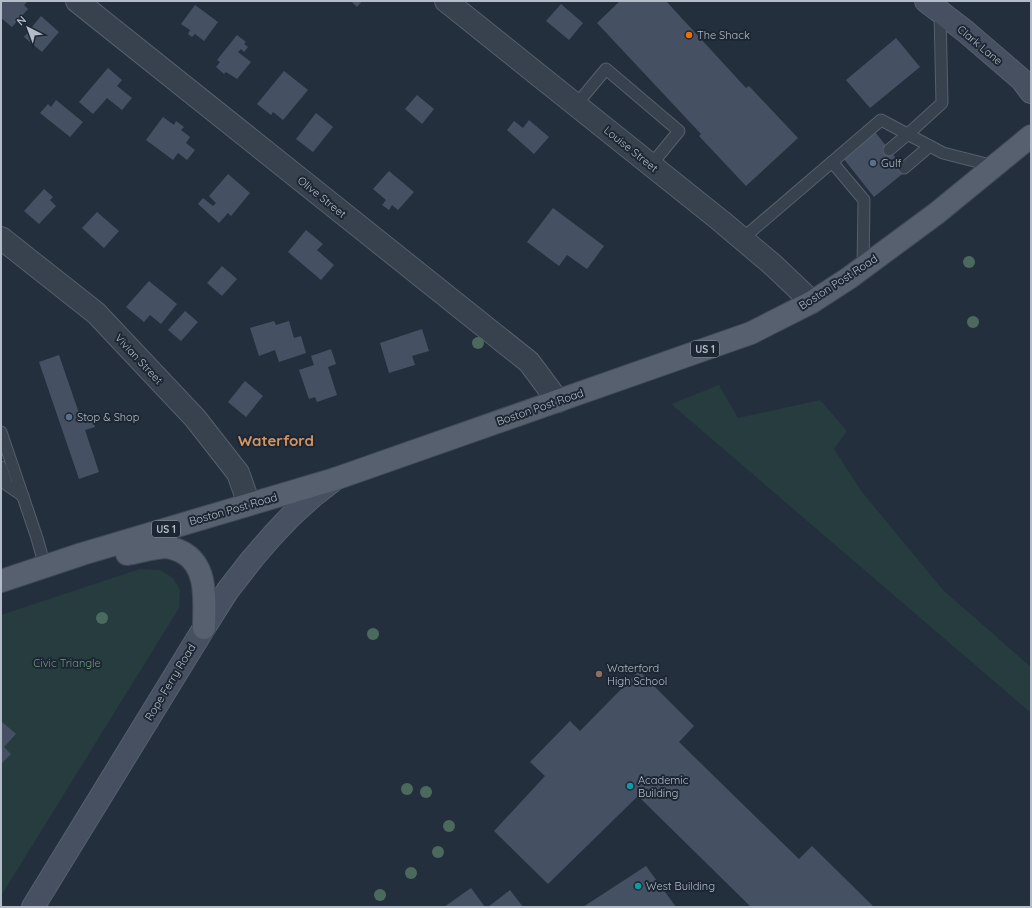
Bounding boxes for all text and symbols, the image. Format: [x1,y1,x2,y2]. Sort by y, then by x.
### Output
north arrow [8,8,48,48]
text: N [14,13,29,28]
street label: Clark Lane [955,22,1005,68]
place label: The Shack [697,28,750,42]
marker: The Shack [684,30,694,40]
street label: Louise Street [601,123,661,175]
place label: Gulf [881,156,901,170]
marker: Gulf [868,158,878,168]
street label: Olive Street [295,173,349,221]
street label: Boston Post Road [796,251,880,313]
street label: Vivian Street [112,331,166,387]
road number: US 1 [691,341,719,357]
street label: Boston Post Road [495,386,585,428]
place label: Stop & Shop [77,410,140,424]
marker: Stop & Shop [64,412,74,422]
district label: Waterford [238,431,314,450]
street label: Boston Post Road [187,490,279,528]
road number: US 1 [152,521,180,537]
street label: Rope Ferry Road [142,641,198,723]
park label: Civic Triangle [33,656,101,670]
place label: Waterford High School [607,661,667,688]
marker: Waterford High School [594,669,604,679]
place label: Academic Building [638,773,689,800]
marker: Academic Building [625,781,635,791]
place label: West Building [646,879,715,893]
marker: West Building [633,881,643,891]

